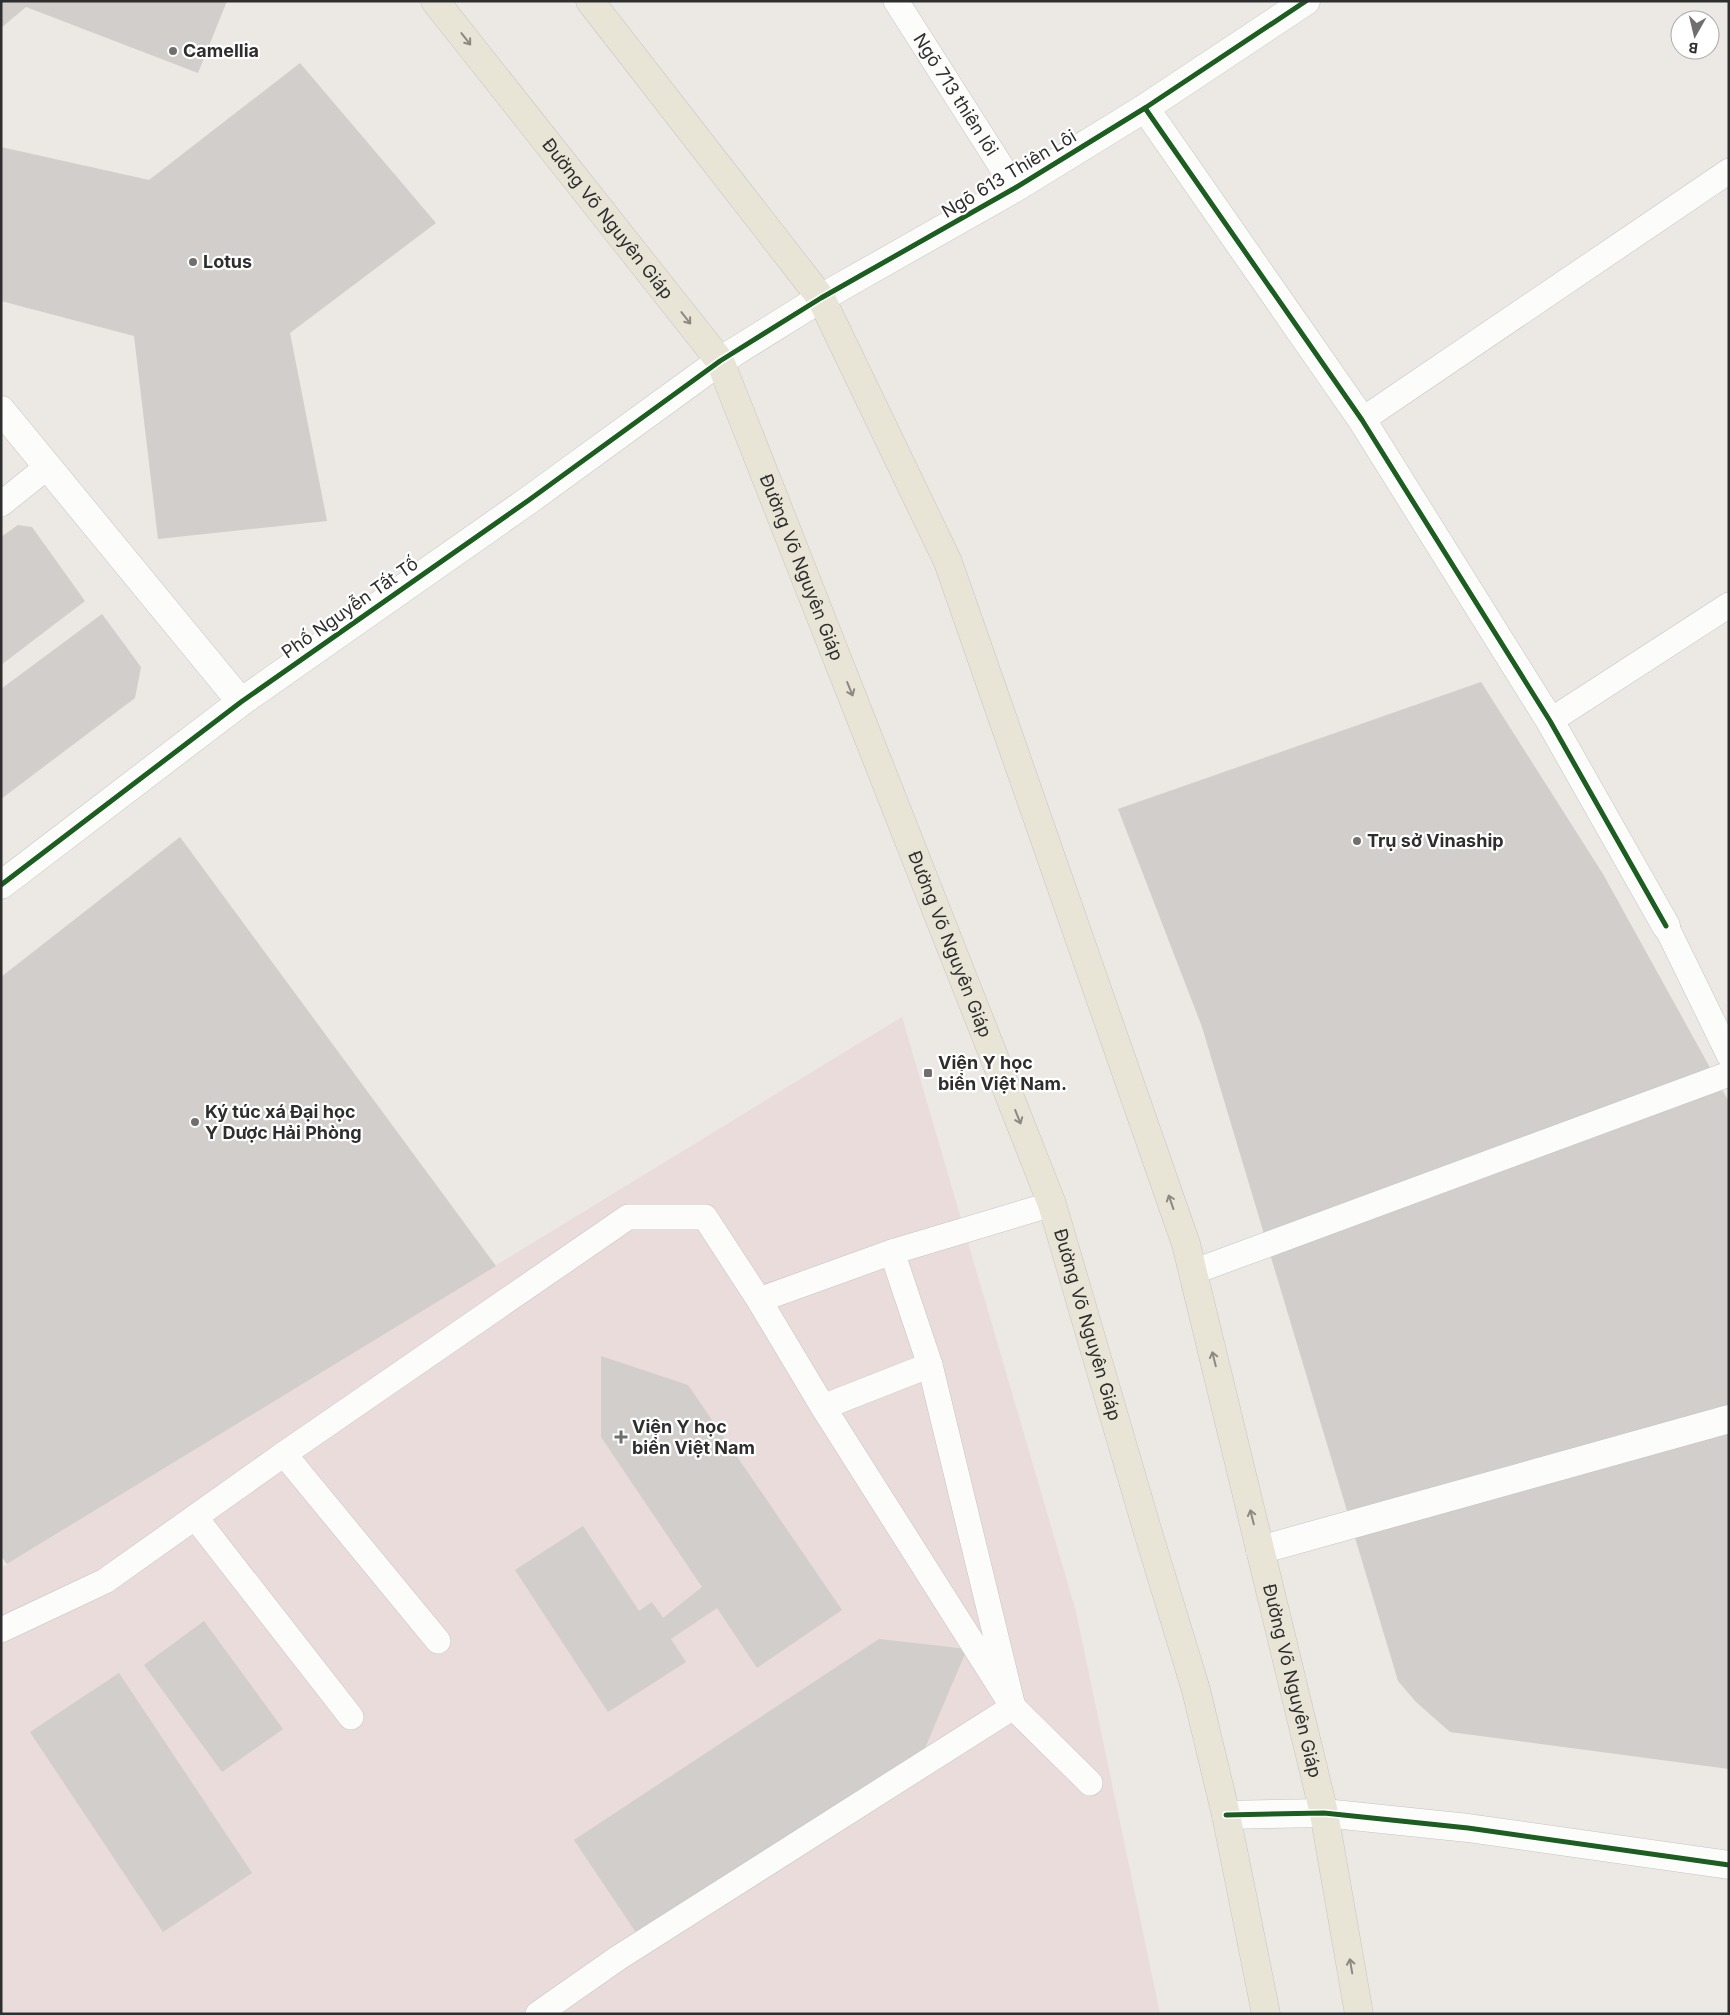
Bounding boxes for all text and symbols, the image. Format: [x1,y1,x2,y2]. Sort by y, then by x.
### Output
north arrow [1670,10,1720,60]
street label: Ngõ 713 thiên lôi [909,29,1003,159]
one-way arrow [460,33,471,46]
text: B [1687,39,1699,57]
place label: Camellia [183,40,259,61]
marker: Camellia [167,45,179,57]
street label: Ngõ 613 Thiên Lôi [938,125,1080,222]
street label: Đường Võ Nguyên Giáp [538,134,678,303]
place label: Lotus [203,251,252,272]
marker: Lotus [187,256,199,268]
one-way arrow [681,311,692,324]
street label: Đường Võ Nguyên Giáp [756,471,848,664]
street label: Phố Nguyễn Tất Tố [278,553,422,663]
one-way arrow [845,681,855,696]
place label: Trụ sở Vinaship [1367,830,1504,851]
marker: Trụ sở Vinaship [1351,835,1363,847]
street label: Đường Võ Nguyên Giáp [904,848,996,1040]
place label: Viện Y học biển Việt Nam. [938,1052,1067,1094]
marker: Viện Y học biển Việt Nam. [922,1067,934,1079]
place label: Ký túc xá Đại học Y Dược Hải Phòng [205,1101,362,1143]
one-way arrow [1014,1109,1023,1124]
marker: Ký túc xá Đại học Y Dược Hải Phòng [189,1116,201,1128]
one-way arrow [1166,1195,1175,1210]
street label: Đường Võ Nguyên Giáp [1050,1226,1126,1423]
one-way arrow [1209,1351,1218,1367]
place label: Viện Y học biển Việt Nam [632,1416,755,1458]
marker: Viện Y học biển Việt Nam [614,1430,628,1444]
one-way arrow [1247,1509,1256,1525]
street label: Đường Võ Nguyên Giáp [1259,1582,1326,1780]
one-way arrow [1345,1958,1355,1974]

